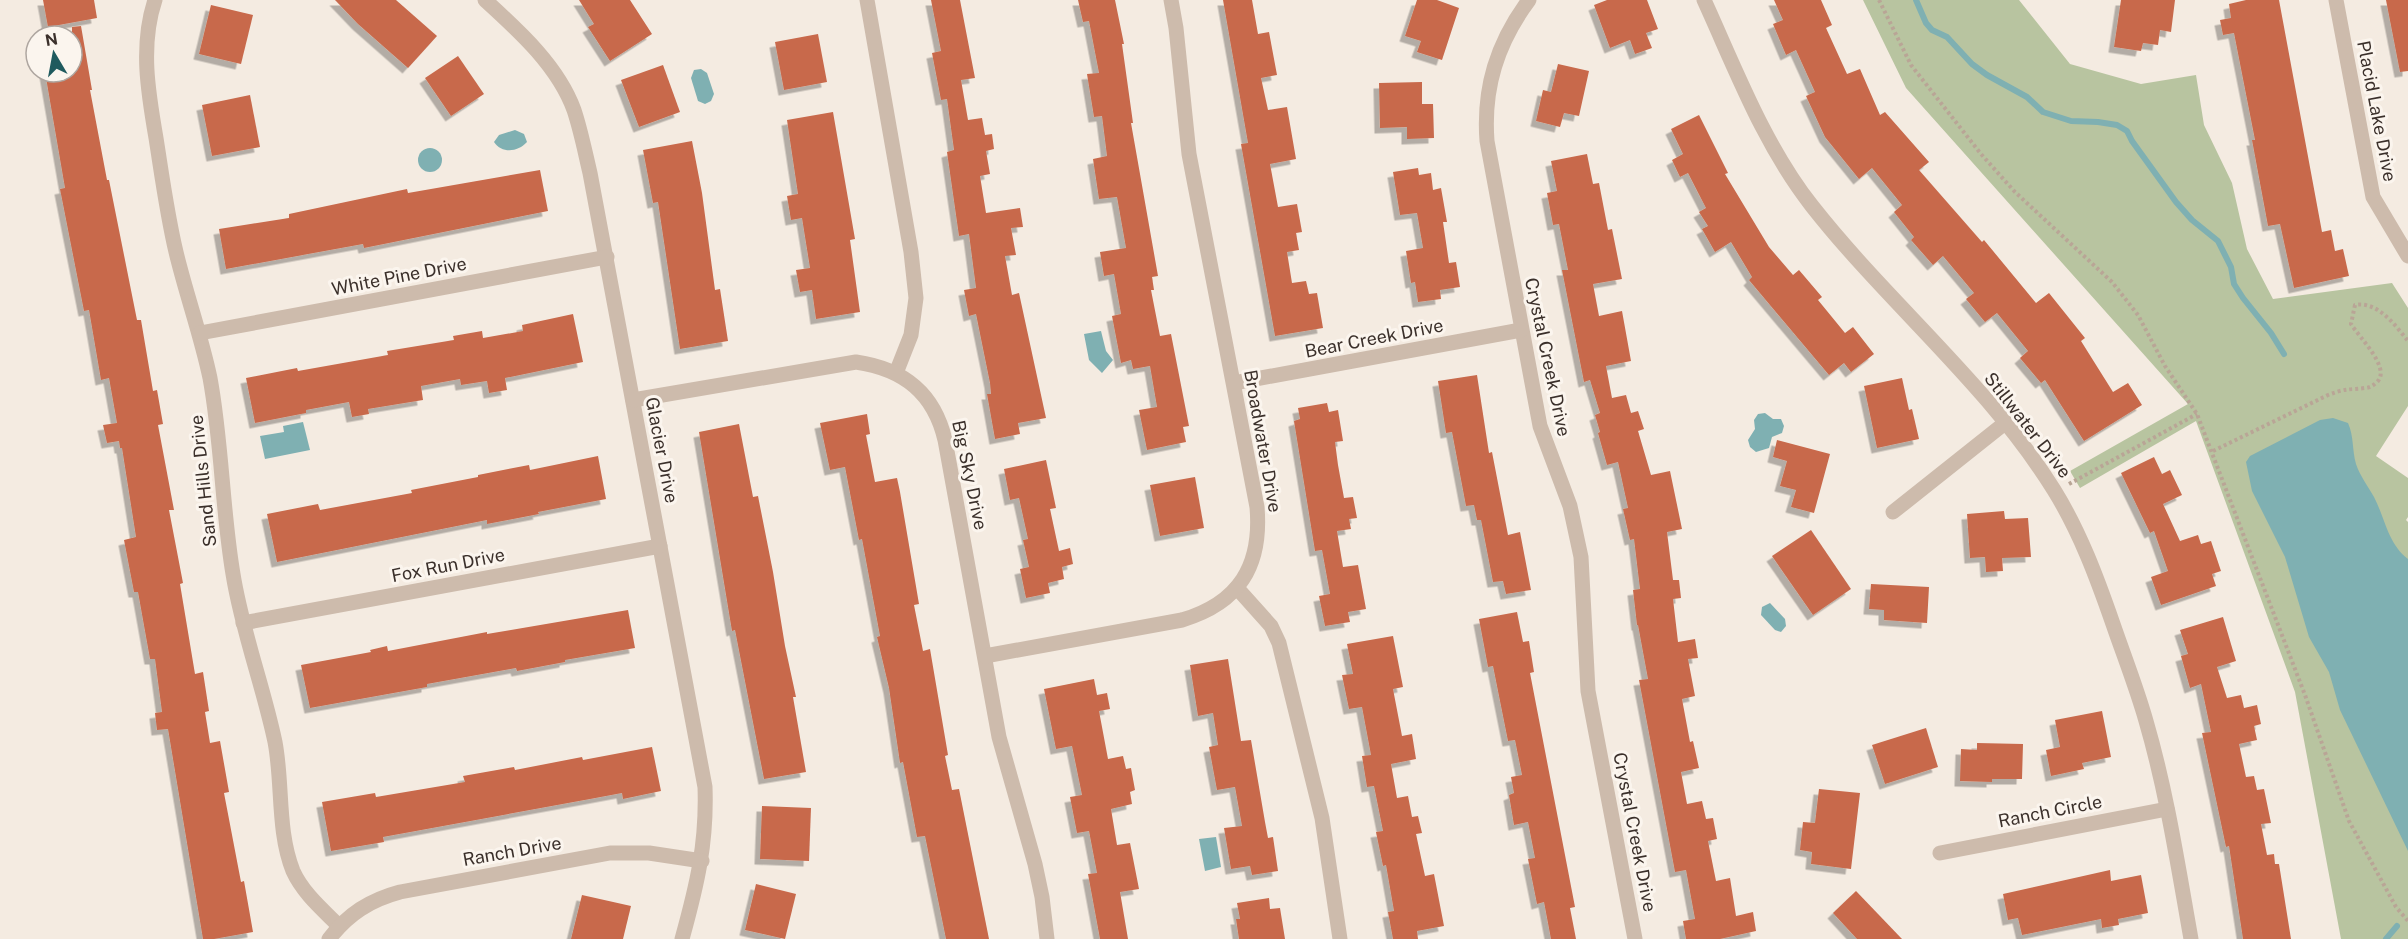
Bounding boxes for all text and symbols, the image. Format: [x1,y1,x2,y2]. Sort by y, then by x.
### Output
north arrow [24,24,84,84]
text: N [44,29,59,50]
street label: Placid Lake Drive [2353,39,2401,183]
street label: White Pine Drive [330,253,468,299]
street label: Crystal Creek Drive [1521,276,1575,438]
street label: Bear Creek Drive [1303,314,1445,362]
street label: Broadwater Drive [1240,368,1286,514]
street label: Stillwater Drive [1980,368,2076,482]
street label: Glacier Drive [641,395,683,505]
street label: Sand Hills Drive [186,414,220,548]
street label: Big Sky Drive [948,418,992,532]
street label: Fox Run Drive [390,544,506,586]
street label: Crystal Creek Drive [1609,750,1661,914]
street label: Ranch Circle [1996,791,2104,831]
street label: Ranch Drive [461,832,563,870]

